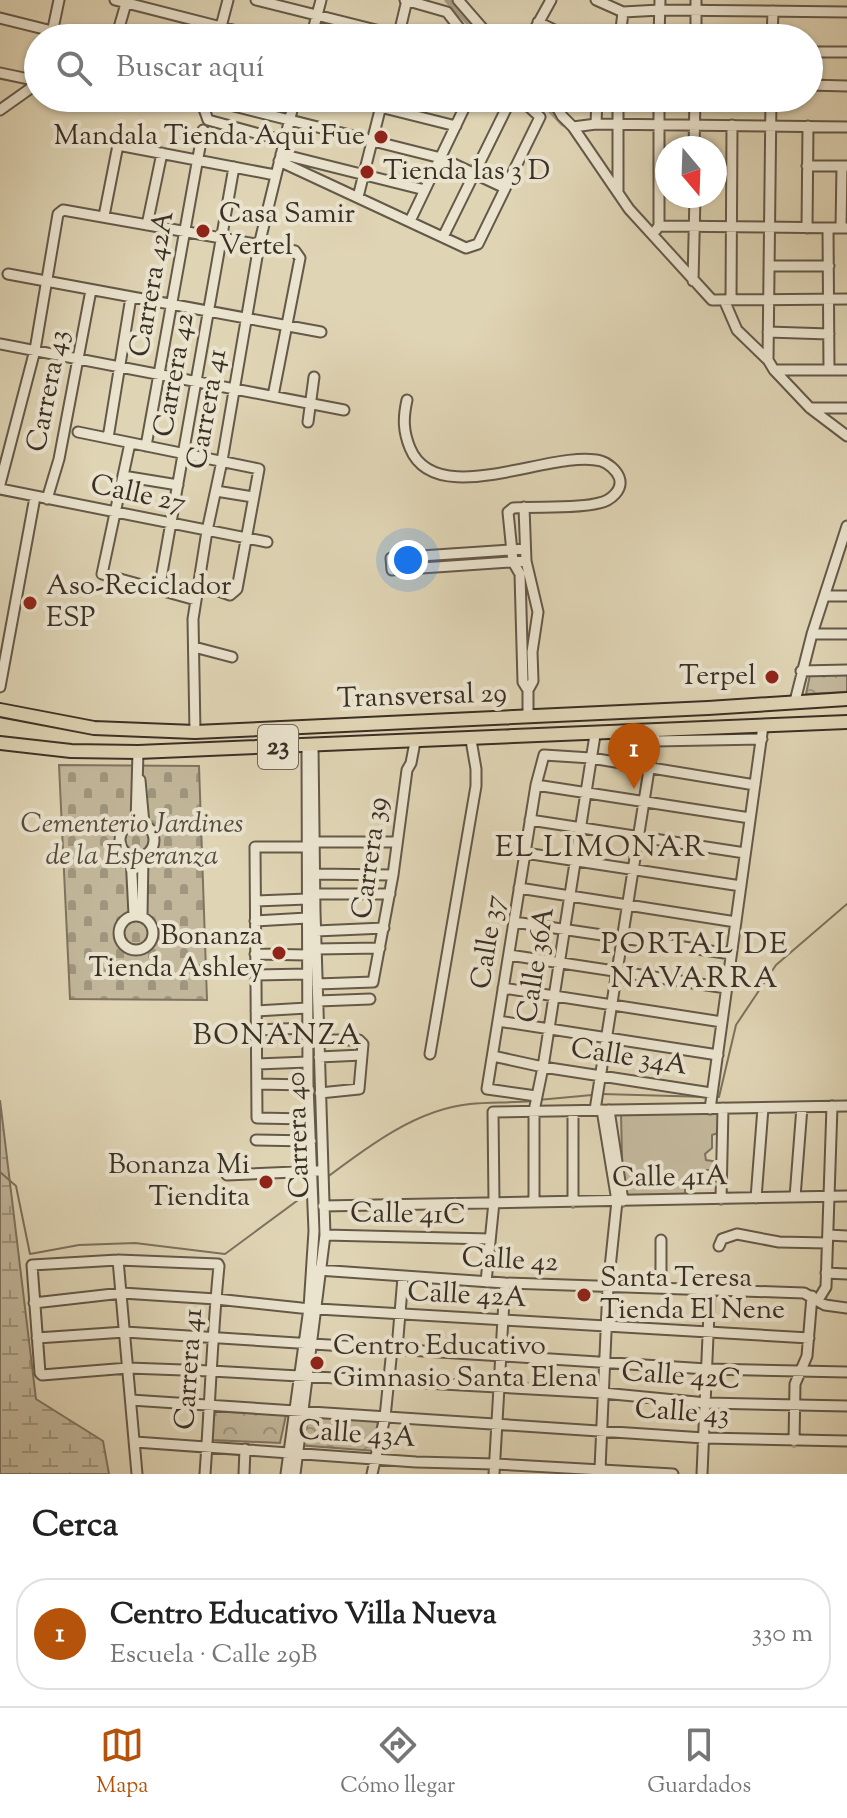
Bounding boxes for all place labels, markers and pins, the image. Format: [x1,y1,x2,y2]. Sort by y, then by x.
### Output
place label: Mandala Tienda Aqui Fue [53,117,365,157]
marker: Mandala Tienda Aqui Fue [372,128,390,146]
place label: Tienda las 3 D [383,152,550,192]
marker: Tienda las 3 D [358,163,376,181]
place label: Casa Samir Vertel [219,195,356,267]
marker: Casa Samir Vertel [194,222,212,240]
place label: Aso-Reciclador ESP [46,567,232,639]
marker: Aso-Reciclador ESP [21,594,39,612]
place label: Terpel [679,657,756,697]
marker: Terpel [763,668,781,686]
pin: 1 [608,723,660,789]
place label: Bonanza Tienda Ashley [89,917,263,989]
marker: Bonanza Tienda Ashley [270,944,288,962]
place label: Bonanza Mi Tiendita [108,1146,250,1218]
marker: Bonanza Mi Tiendita [257,1173,275,1191]
place label: Santa Teresa Tienda El Nene [600,1259,785,1331]
marker: Santa Teresa Tienda El Nene [575,1286,593,1304]
place label: Centro Educativo Gimnasio Santa Elena [333,1327,598,1399]
marker: Centro Educativo Gimnasio Santa Elena [308,1354,326,1372]

